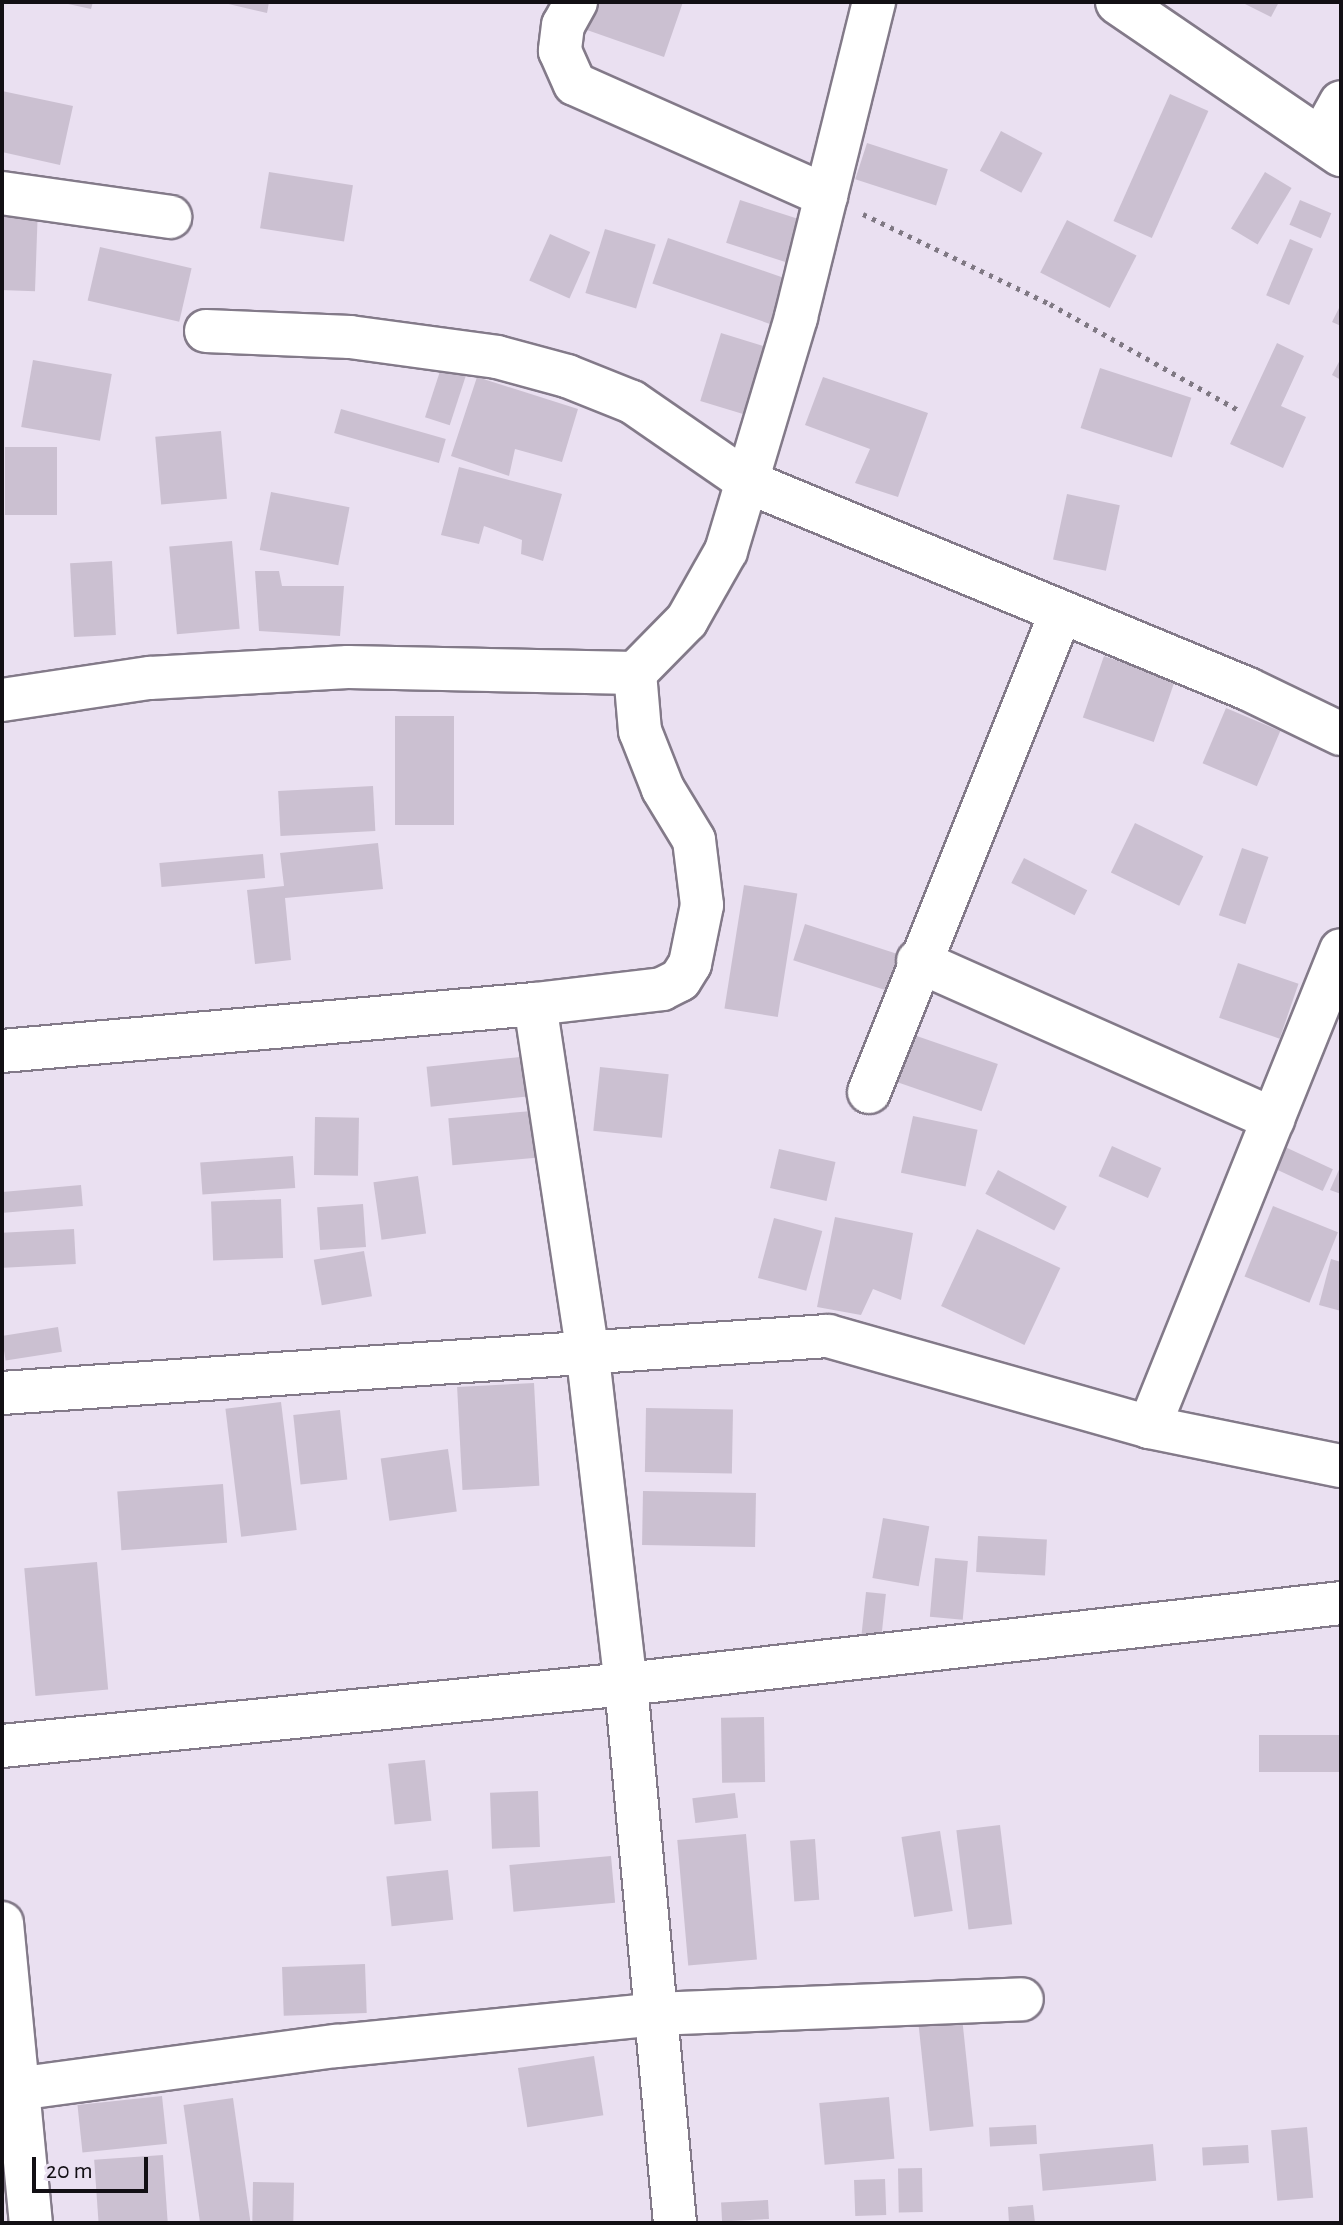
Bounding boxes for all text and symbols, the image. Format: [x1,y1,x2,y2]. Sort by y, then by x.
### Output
scale bar [36,2141,152,2191]
text: 20 m [46,2159,93,2183]

